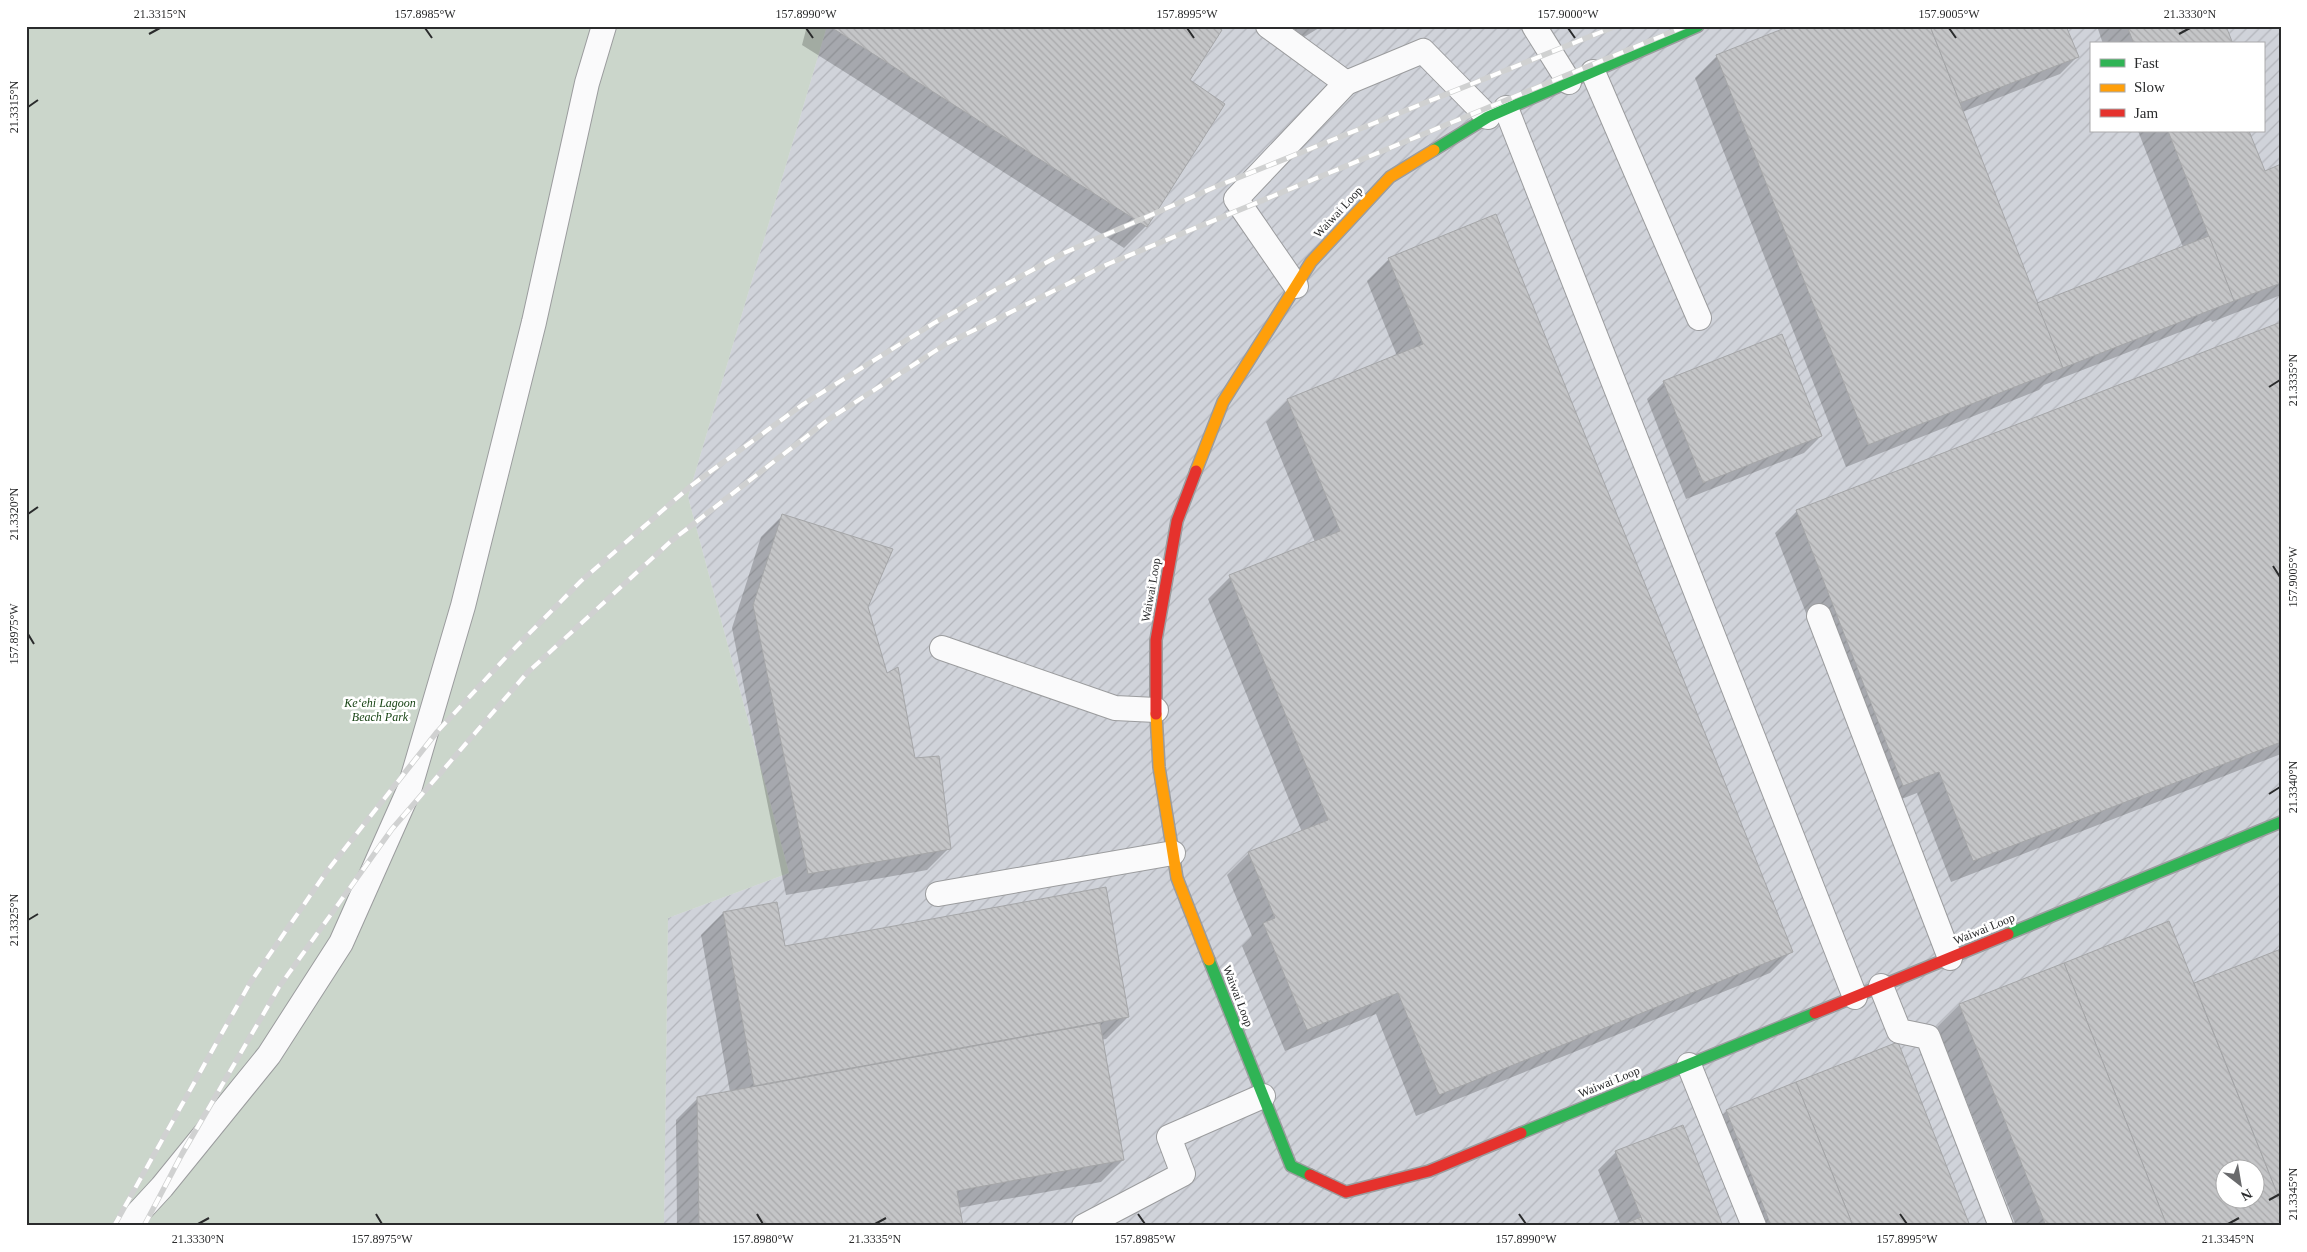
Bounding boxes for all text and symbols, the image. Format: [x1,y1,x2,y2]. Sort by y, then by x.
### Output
text: 21.3315°N [134,7,187,21]
text: 157.8985°W [394,7,456,21]
text: 157.8990°W [775,7,837,21]
text: 157.8995°W [1156,7,1218,21]
text: 157.9000°W [1537,7,1599,21]
text: 157.9005°W [1918,7,1980,21]
text: 21.3330°N [2164,7,2217,21]
legend [2090,42,2264,132]
text: Fast [2134,55,2160,71]
text: Slow [2134,79,2165,95]
text: 21.3315°N [7,80,21,133]
text: Jam [2134,105,2158,121]
street label: Waiwai Loop [1311,184,1365,240]
text: 21.3335°N [2286,353,2300,406]
text: 21.3320°N [7,487,21,540]
text: 157.9005°W [2286,546,2300,608]
street label: Waiwai Loop [1138,557,1164,623]
text: 157.8975°W [7,603,21,665]
park label: Keʻehi Lagoon Beach Park [343,696,416,724]
text: 21.3340°N [2286,760,2300,813]
text: 21.3325°N [7,893,21,946]
street label: Waiwai Loop [1951,910,2017,948]
street label: Waiwai Loop [1220,963,1256,1029]
street label: Waiwai Loop [1576,1063,1642,1101]
north arrow [2214,1160,2264,1210]
text: 21.3345°N [2286,1167,2300,1220]
text: N [2238,1186,2255,1204]
text: 21.3330°N [172,1232,225,1246]
text: 157.8975°W [351,1232,413,1246]
text: 157.8980°W [732,1232,794,1246]
text: 21.3335°N [849,1232,902,1246]
text: 157.8985°W [1114,1232,1176,1246]
text: 157.8990°W [1495,1232,1557,1246]
text: 157.8995°W [1876,1232,1938,1246]
text: 21.3345°N [2202,1232,2255,1246]

